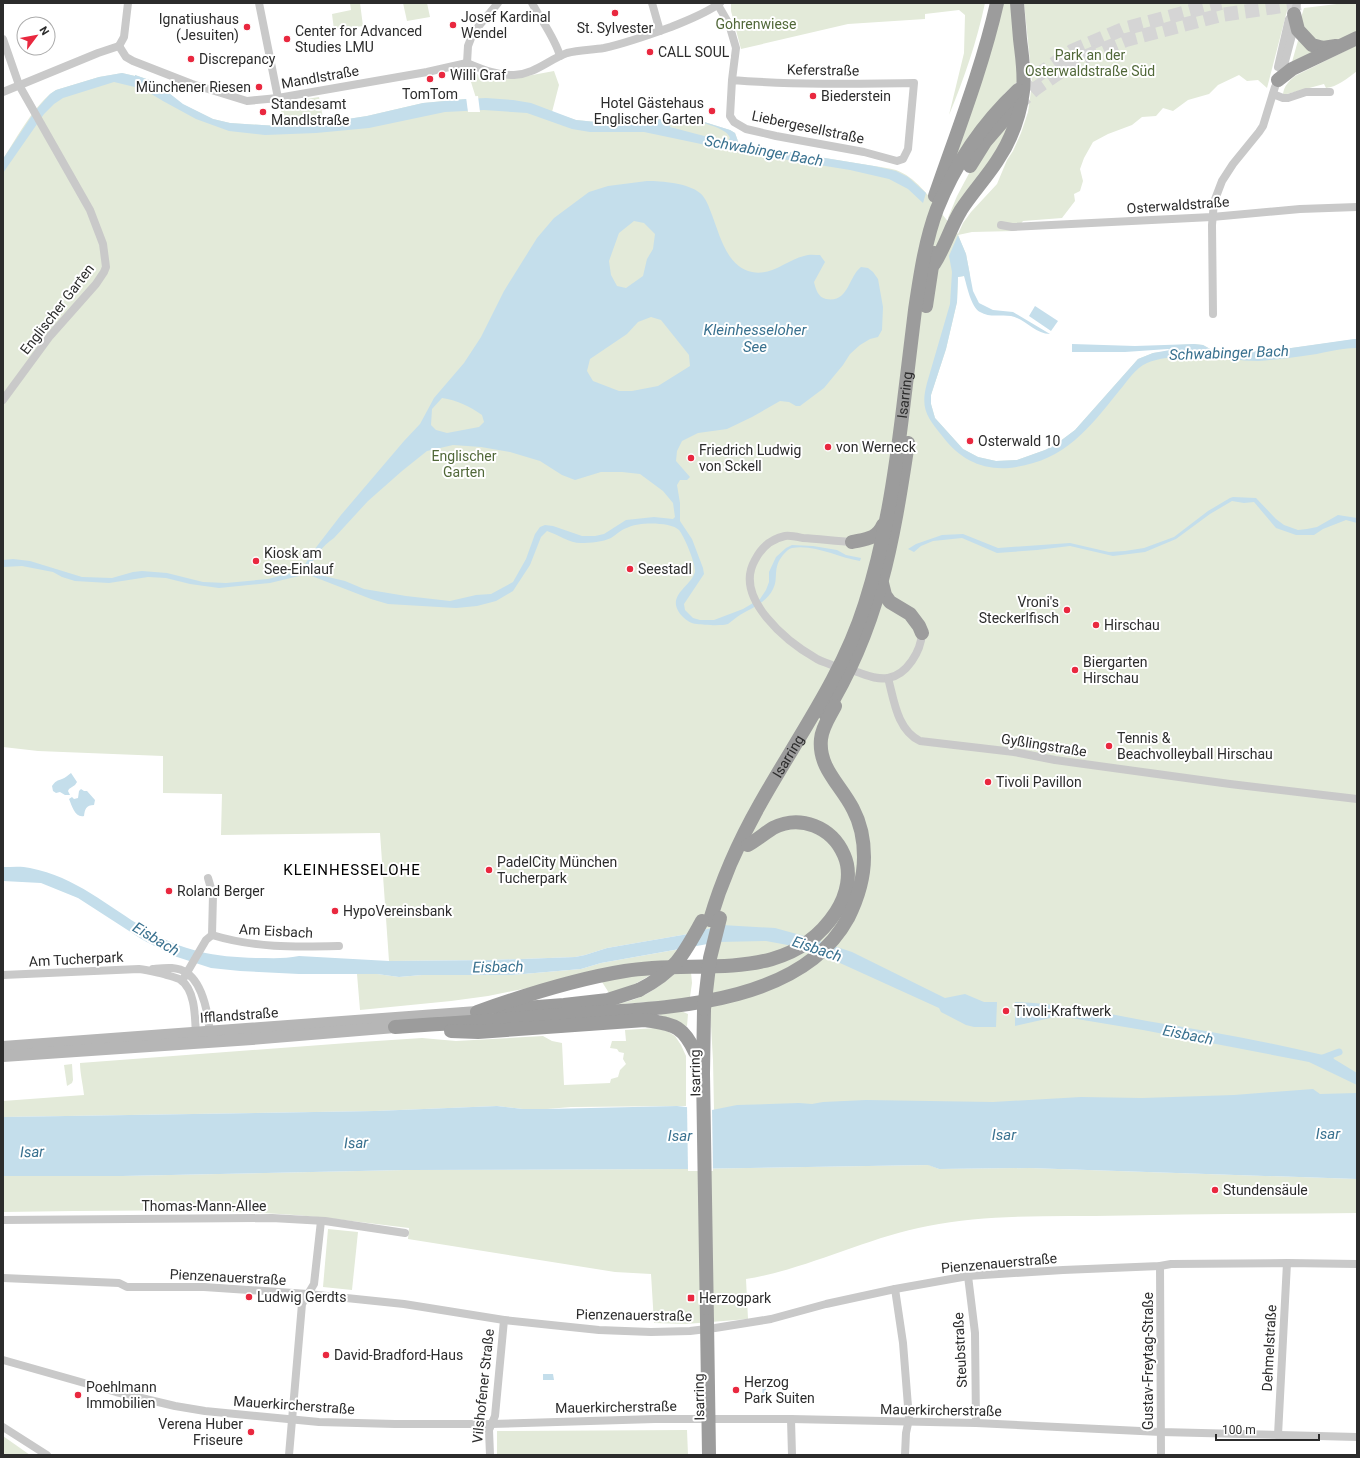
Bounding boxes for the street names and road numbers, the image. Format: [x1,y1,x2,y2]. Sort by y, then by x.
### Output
street label: Keferstraße [787,61,859,79]
street label: Mandlstraße [280,62,360,92]
street label: Liebergesellstraße [750,107,866,147]
street label: Osterwaldstraße [1126,193,1230,217]
street label: Englischer Garten [17,261,97,357]
street label: Isarring [894,371,915,419]
street label: Gyßlingstraße [1000,730,1088,760]
street label: Isarring [769,732,807,781]
street label: Am Eisbach [239,921,313,941]
street label: Am Tucherpark [28,948,125,969]
street label: Ifflandstraße [199,1004,279,1026]
street label: Isarring [687,1049,703,1097]
street label: Thomas-Mann-Allee [142,1198,267,1214]
street label: Pienzenauerstraße [940,1250,1058,1276]
street label: Pienzenauerstraße [169,1266,287,1288]
street label: Gustav-Freytag-Straße [1140,1292,1156,1430]
street label: Dehmelstraße [1259,1304,1279,1392]
street label: Pienzenauerstraße [576,1306,692,1324]
street label: Steubstraße [950,1312,970,1388]
street label: Vilshofener Straße [469,1328,497,1444]
street label: Isarring [691,1373,707,1421]
street label: Mauerkircherstraße [233,1393,355,1417]
street label: Mauerkircherstraße [555,1398,677,1416]
street label: Mauerkircherstraße [880,1401,1002,1419]

